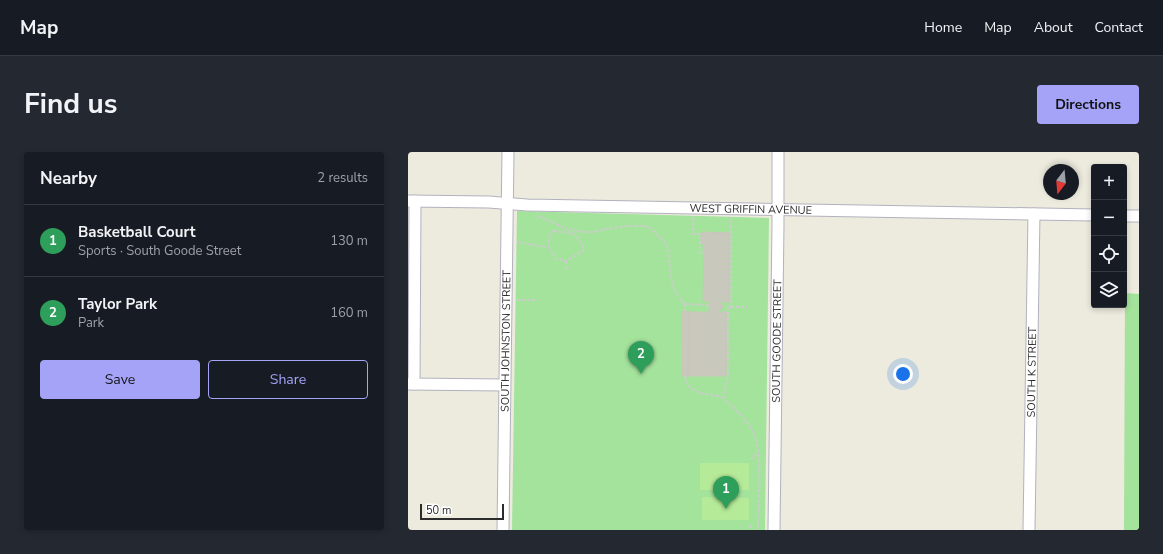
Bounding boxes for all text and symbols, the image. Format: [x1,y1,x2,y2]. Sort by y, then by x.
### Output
text: Map [20,15,58,41]
text: Home [924,18,962,37]
text: Map [984,18,1012,37]
text: About [1034,18,1073,37]
text: Contact [1095,18,1143,37]
text: Find us [24,85,118,123]
button: Directions [1037,85,1139,124]
north arrow [1043,164,1079,200]
map controls [1091,164,1127,308]
button: + [1091,164,1127,200]
text: Nearby [40,167,97,190]
text: 2 results [317,169,368,187]
button: − [1091,200,1127,236]
street label: WEST GRIFFIN AVENUE [689,201,812,218]
text: Basketball Court [78,222,195,242]
text: 1 [49,232,57,250]
text: 130 m [330,232,368,250]
button: locate [1091,236,1127,272]
text: Sports · South Goode Street [78,242,241,260]
street label: SOUTH JOHNSTON STREET [498,270,514,412]
button: layers [1091,272,1127,308]
street label: SOUTH GOODE STREET [769,279,785,403]
text: Taylor Park [78,294,157,314]
text: 2 [49,304,57,322]
text: 160 m [330,304,368,322]
text: Park [78,314,104,332]
street label: SOUTH K STREET [1024,326,1040,417]
pin: 2 [628,341,654,374]
button: Save [40,360,200,399]
button: Share [208,360,368,399]
your location [893,364,913,384]
pin: 1 [713,476,739,509]
scale bar [420,502,504,521]
text: 50 m [426,503,451,518]

